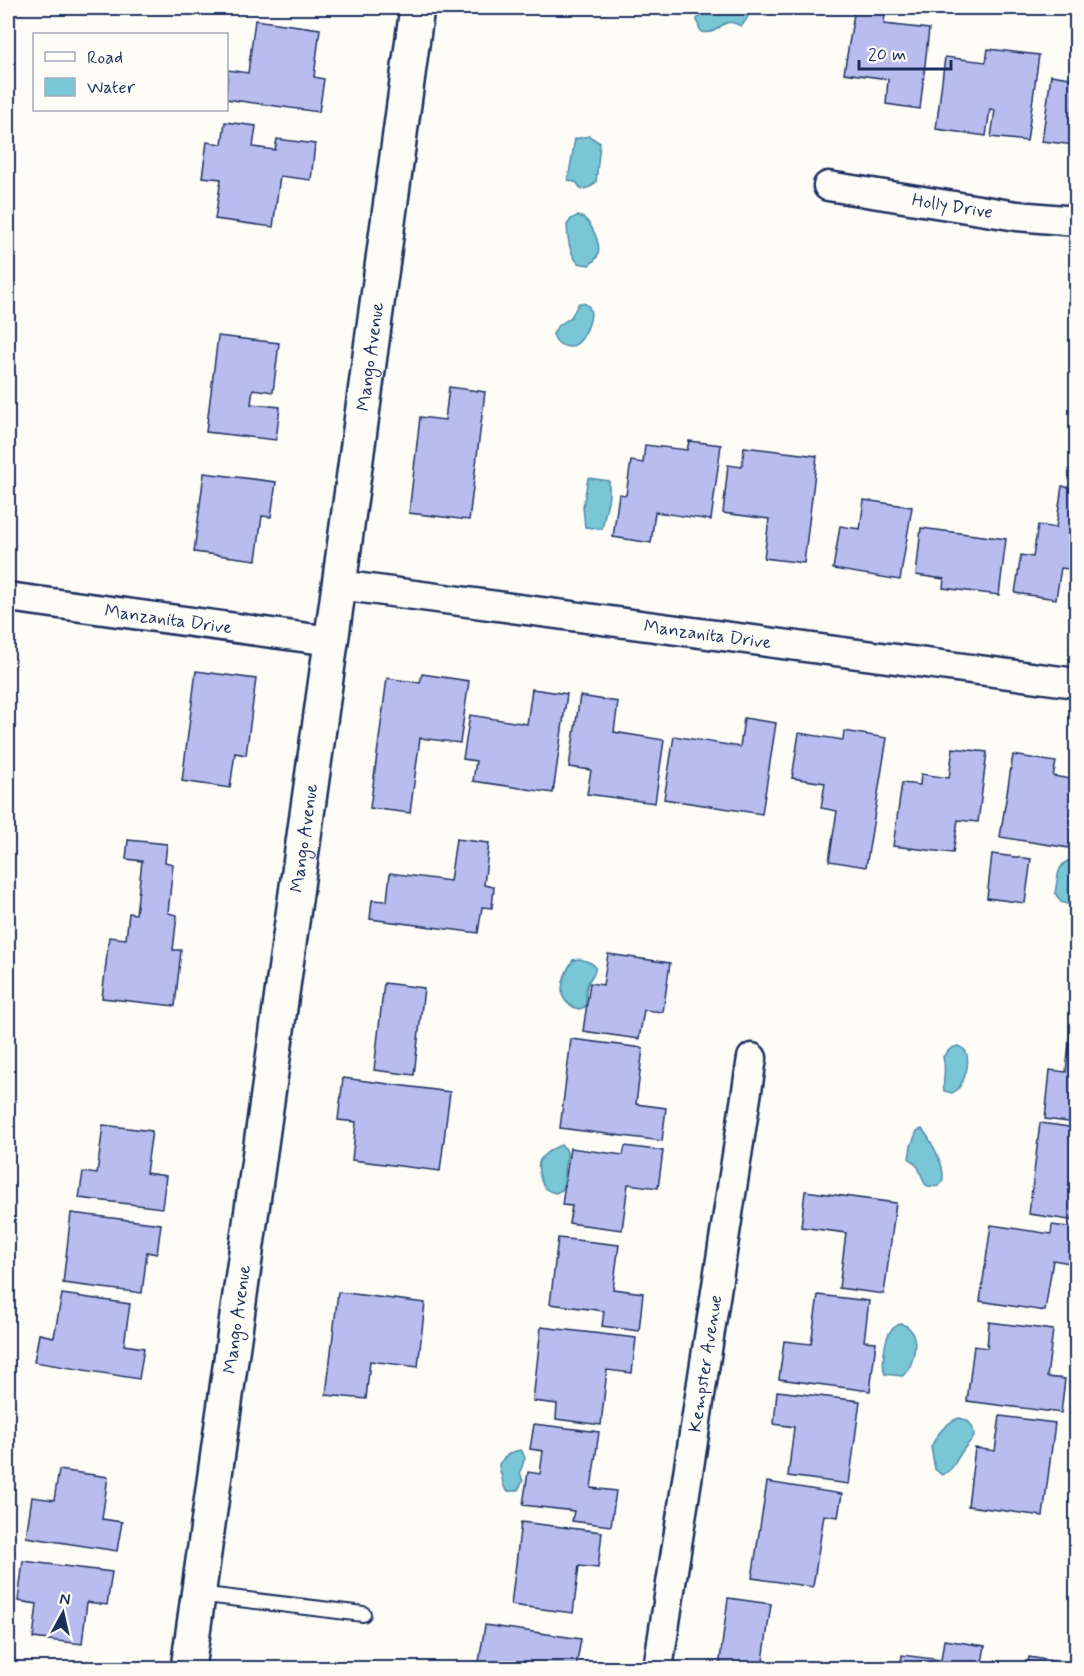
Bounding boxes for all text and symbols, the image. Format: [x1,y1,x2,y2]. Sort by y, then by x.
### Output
legend [33,33,228,111]
scale bar [859,33,950,71]
text: 20 m [868,43,906,67]
text: Road [87,46,123,70]
text: Water [87,76,136,100]
street label: Holly Drive [910,189,994,225]
street label: Mango Avenue [352,301,390,413]
street label: Manzanita Drive [103,599,234,640]
street label: Manzanita Drive [642,615,773,655]
street label: Mango Avenue [285,782,324,894]
street label: Mango Avenue [218,1264,257,1375]
street label: Kempster Avenue [683,1293,728,1434]
north arrow [33,1583,93,1643]
text: N [58,1588,72,1611]

